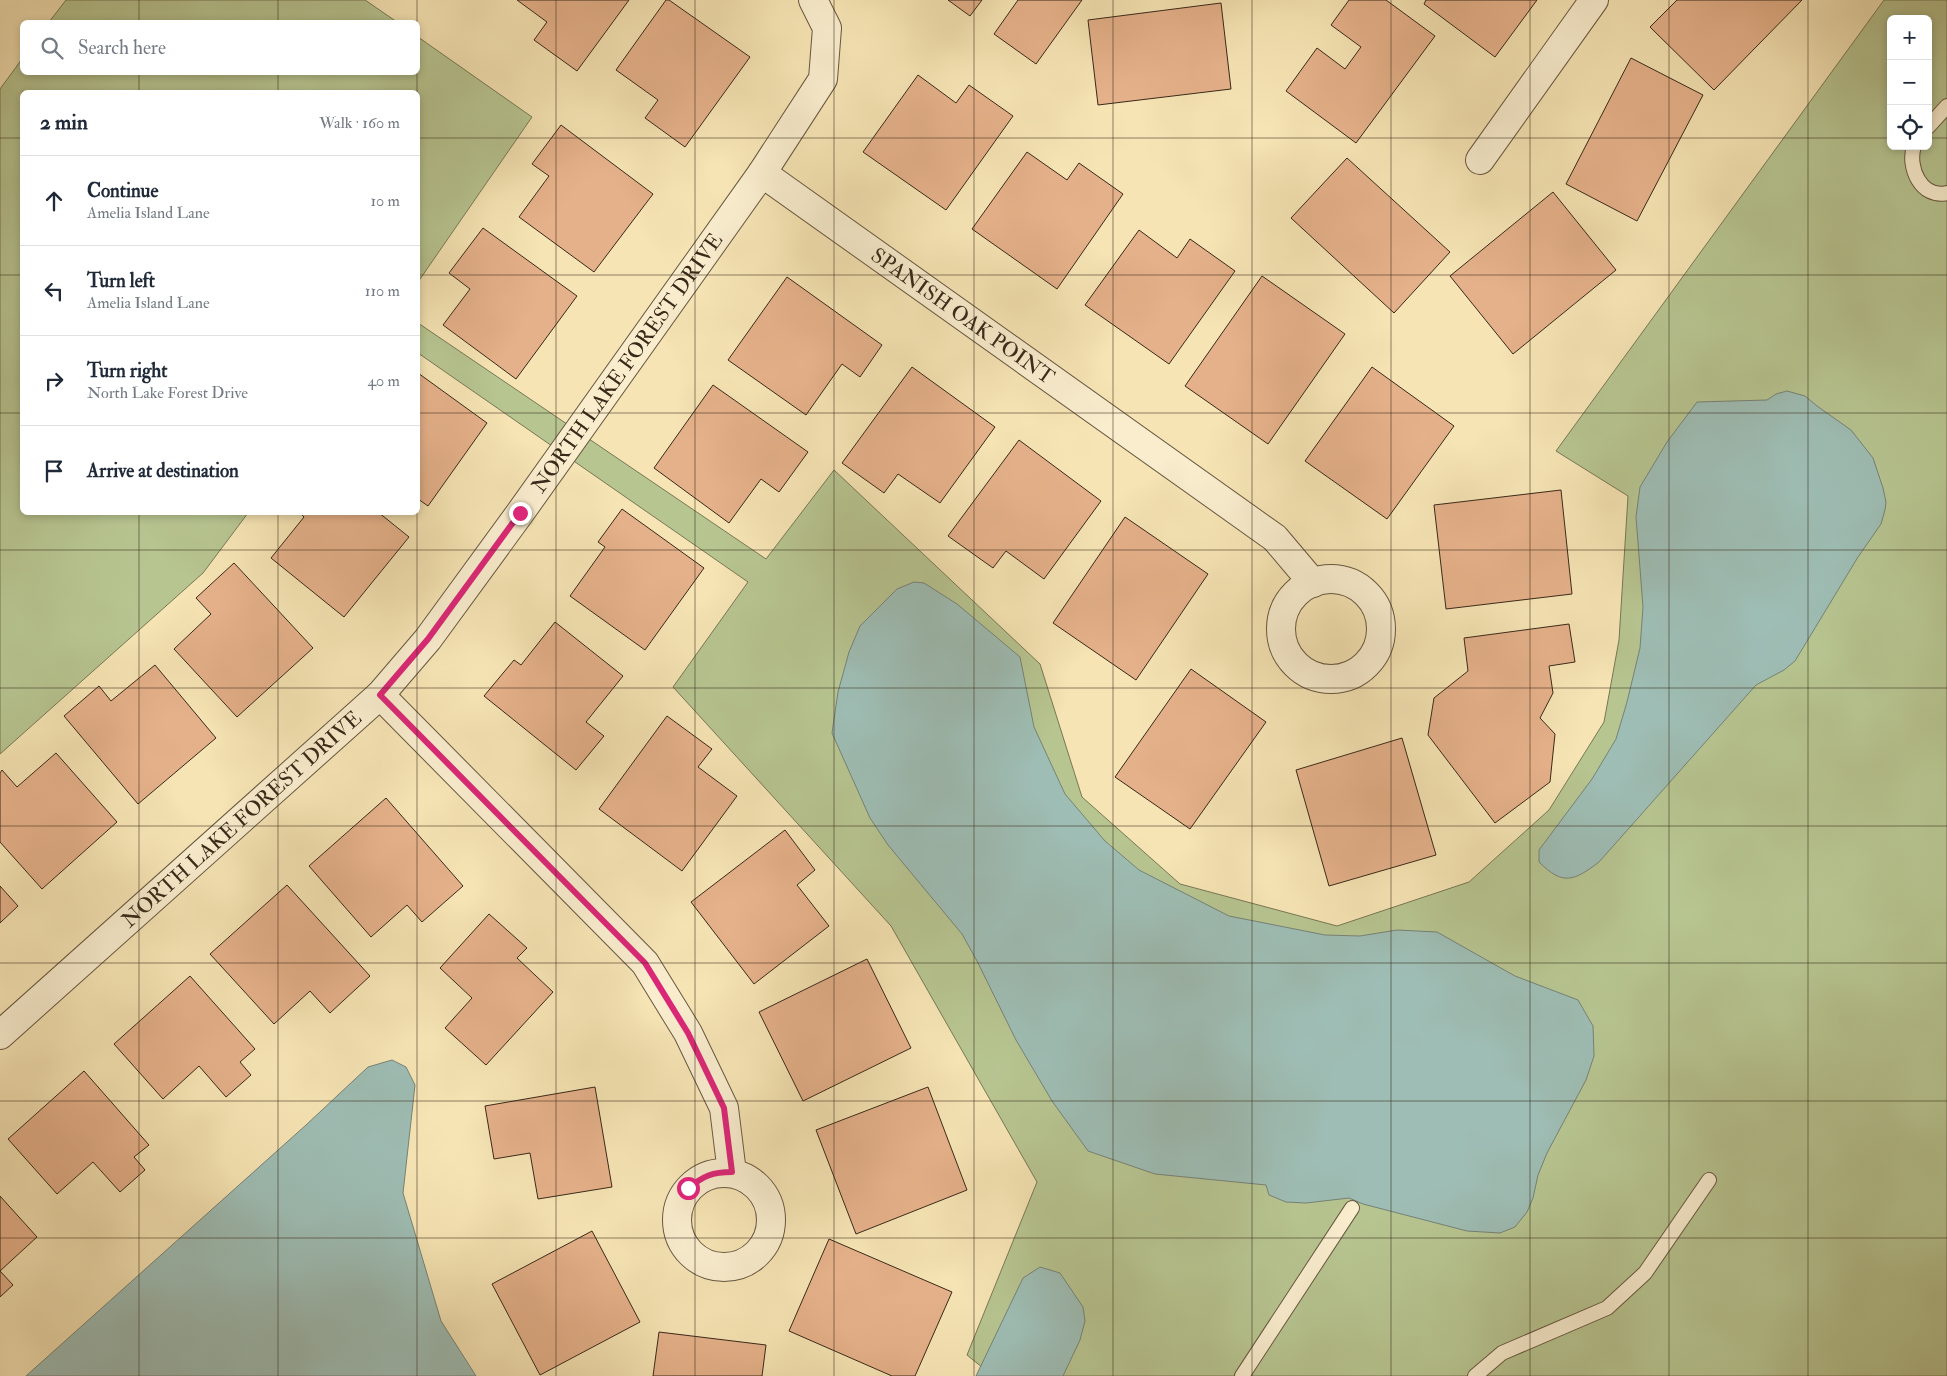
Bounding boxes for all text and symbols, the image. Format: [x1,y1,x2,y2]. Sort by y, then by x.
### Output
map controls [1887,15,1932,150]
button: + [1887,15,1932,60]
search box [20,20,420,75]
icon: search [38,34,66,62]
text: Search here [78,36,166,60]
button: − [1887,60,1932,105]
button: locate [1887,105,1932,150]
text: 2 min [40,109,88,136]
text: Walk · 160 m [319,113,400,133]
text: Continue [87,179,158,203]
icon: ahead [40,187,68,215]
text: 10 m [370,191,400,211]
text: Amelia Island Lane [87,203,210,223]
street label: NORTH LAKE FOREST DRIVE [526,228,729,498]
street label: SPANISH OAK POINT [866,242,1060,391]
text: Turn left [87,269,155,293]
icon: left [40,277,68,305]
text: 110 m [365,281,400,301]
text: Amelia Island Lane [87,293,210,313]
text: Turn right [87,359,167,383]
icon: right [40,367,68,395]
text: 40 m [367,371,400,391]
text: North Lake Forest Drive [87,383,248,403]
icon: arrive [40,457,68,485]
text: Arrive at destination [87,459,239,483]
route end [509,502,532,525]
street label: NORTH LAKE FOREST DRIVE [116,705,367,934]
route start [677,1177,700,1200]

